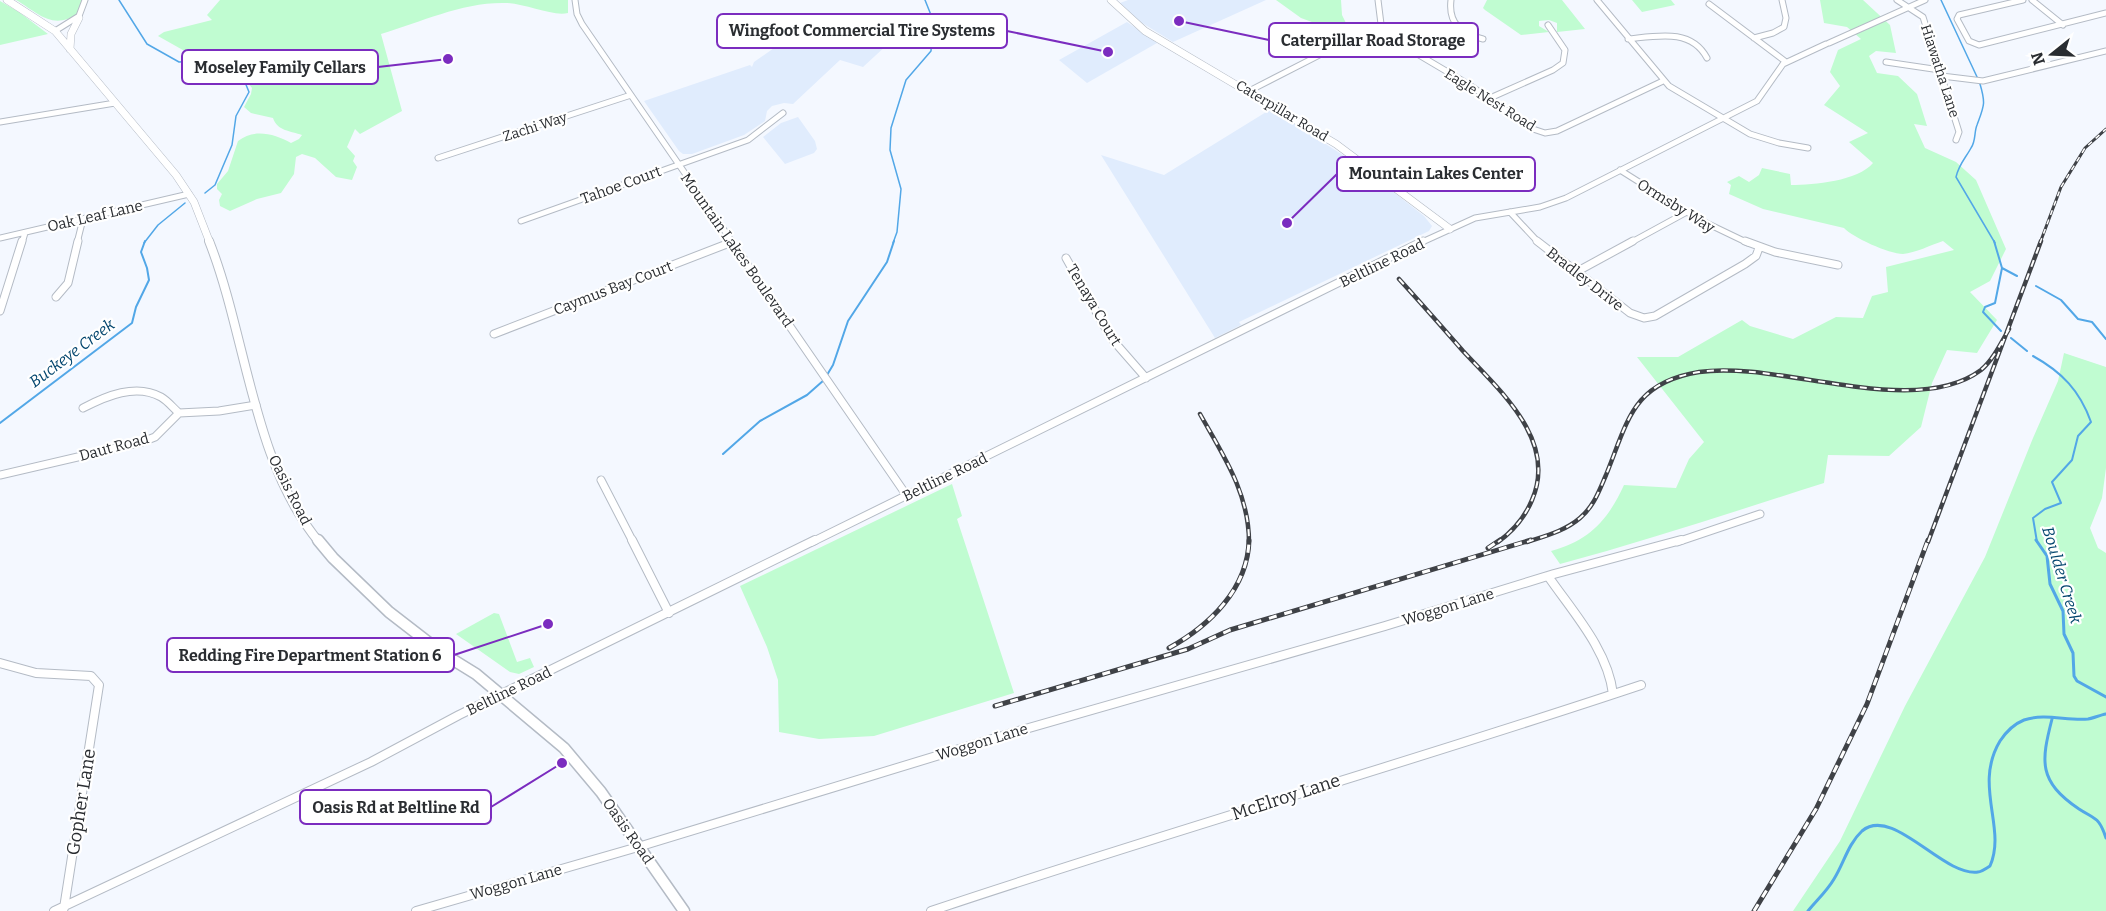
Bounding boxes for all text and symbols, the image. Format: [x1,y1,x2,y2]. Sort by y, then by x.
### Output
callout: Wingfoot Commercial Tire Systems [717,14,1007,48]
text: Wingfoot Commercial Tire Systems [729,21,995,40]
street label: Hiawatha Lane [1917,22,1963,120]
callout: Caterpillar Road Storage [1269,23,1478,57]
north arrow [2022,24,2082,84]
text: Caterpillar Road Storage [1281,31,1466,50]
callout: Moseley Family Cellars [182,50,378,84]
text: N [2027,50,2049,67]
text: Moseley Family Cellars [194,58,366,77]
street label: Eagle Nest Road [1441,65,1539,135]
street label: Caterpillar Road [1233,77,1331,145]
street label: Zachi Way [501,108,570,145]
callout: Mountain Lakes Center [1337,157,1535,191]
street label: Tahoe Court [578,162,664,208]
text: Mountain Lakes Center [1349,164,1524,183]
street label: Mountain Lakes Boulevard [677,169,797,331]
street label: Ormsby Way [1634,175,1718,237]
street label: Oak Leaf Lane [46,196,144,236]
street label: Beltline Road [1337,235,1427,291]
street label: Bradley Drive [1543,243,1627,315]
street label: Caymus Bay Court [551,257,676,319]
street label: Tenaya Court [1063,261,1126,349]
water label: Buckeye Creek [26,315,119,391]
street label: Daut Road [77,429,151,465]
street label: Beltline Road [900,449,990,505]
street label: Oasis Road [265,452,315,528]
water label: Boulder Creek [2038,524,2086,626]
street label: Woggon Lane [1400,585,1496,629]
callout: Redding Fire Department Station 6 [167,638,454,672]
text: Redding Fire Department Station 6 [179,646,442,665]
street label: Beltline Road [464,663,554,719]
street label: Woggon Lane [934,720,1030,764]
street label: Gopher Lane [62,747,100,857]
street label: McElroy Lane [1229,769,1343,825]
callout: Oasis Rd at Beltline Rd [300,790,491,824]
street label: Oasis Road [599,795,657,867]
text: Oasis Rd at Beltline Rd [312,798,480,817]
street label: Woggon Lane [468,860,564,904]

